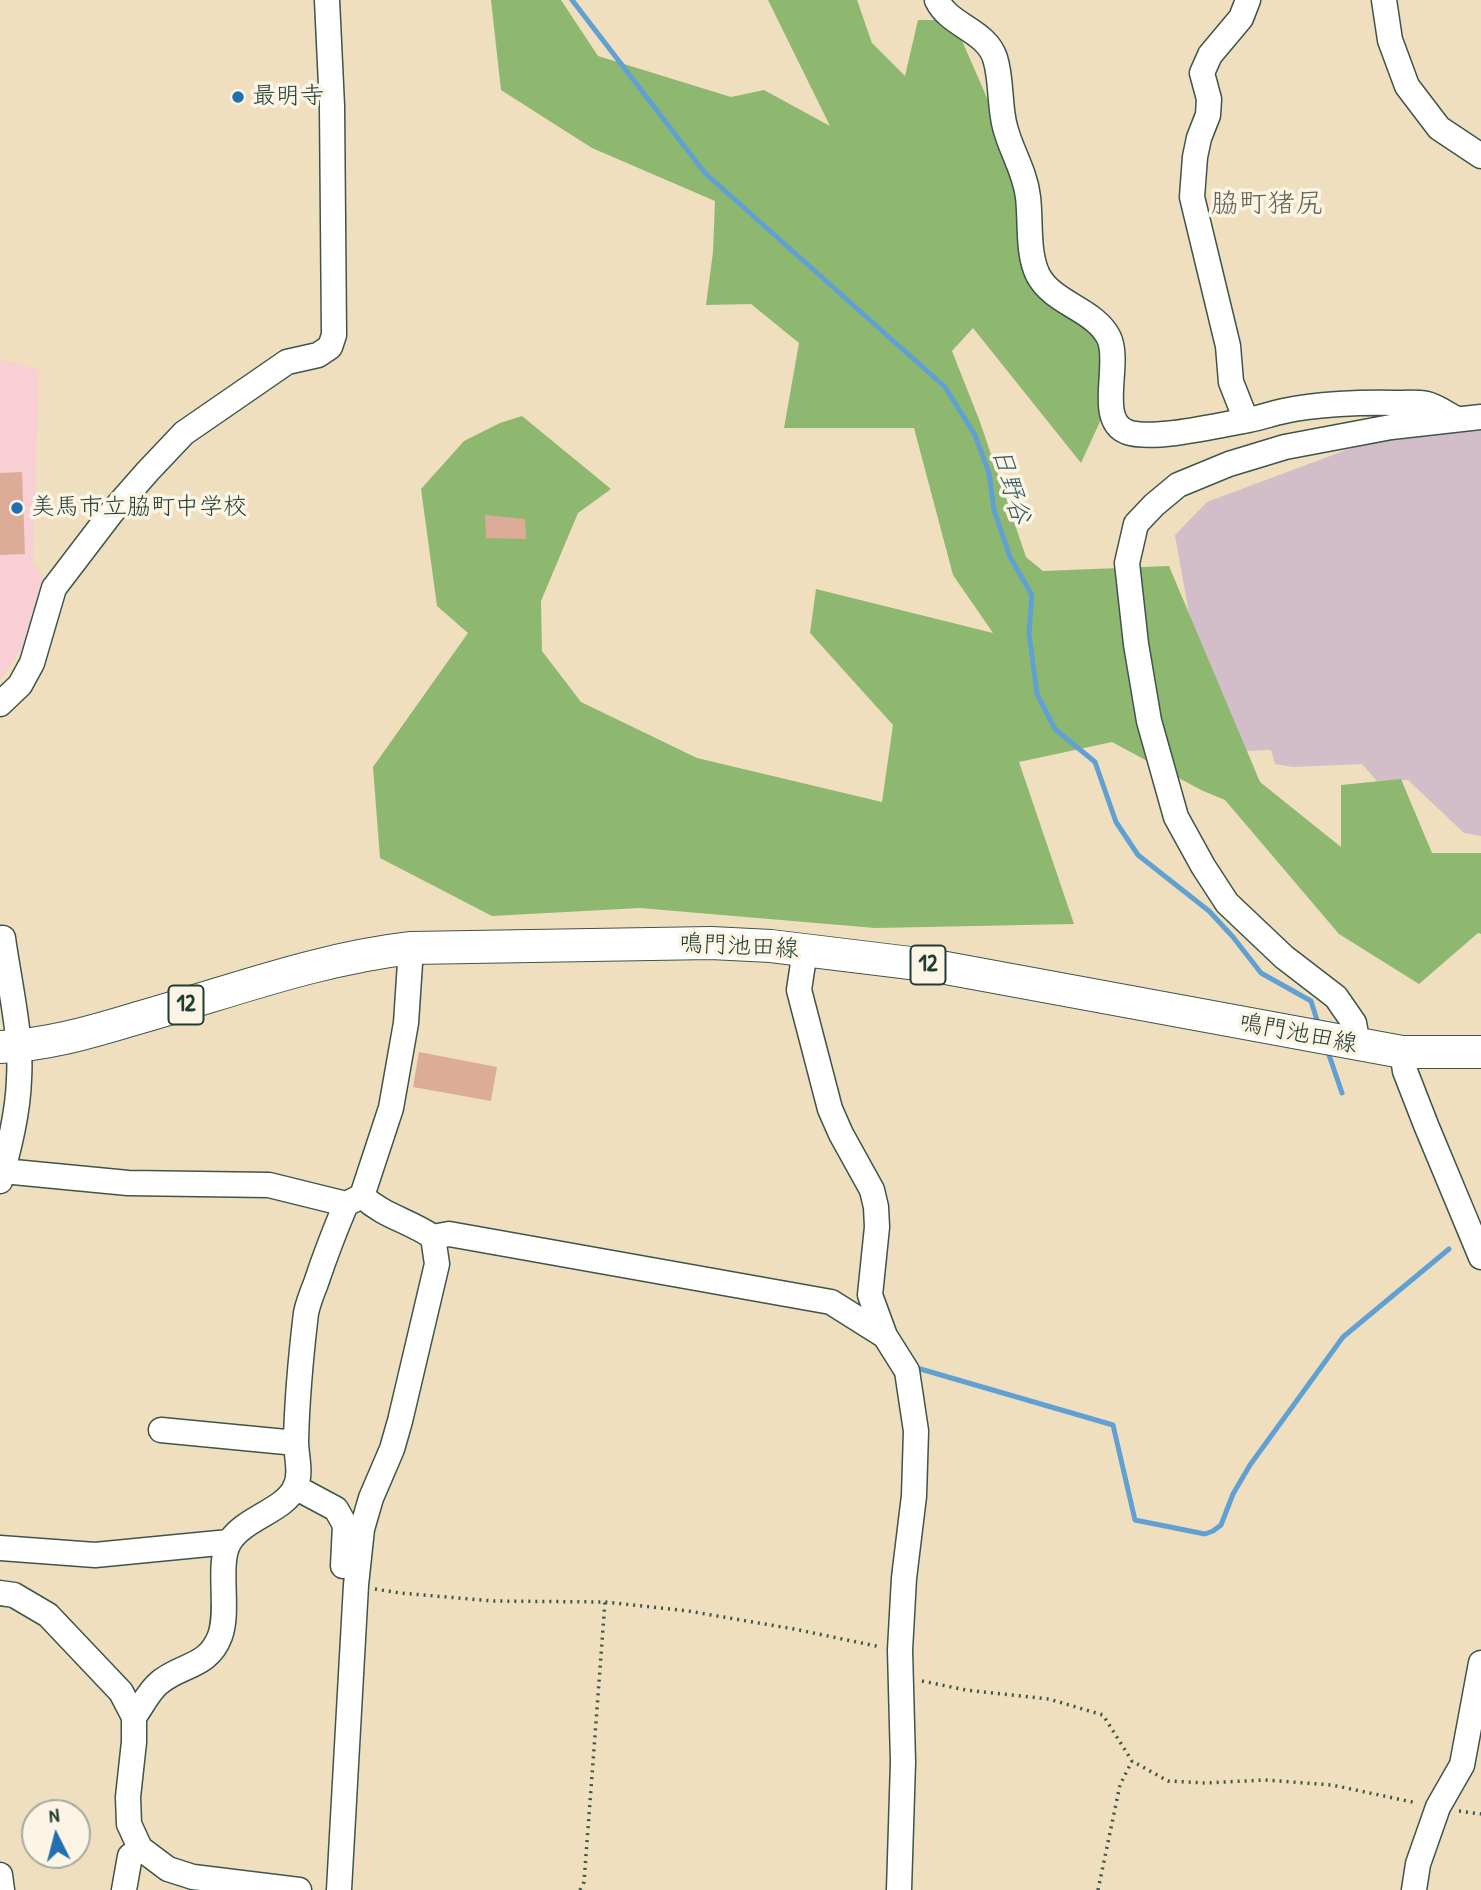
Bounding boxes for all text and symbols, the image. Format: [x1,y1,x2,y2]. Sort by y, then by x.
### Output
place label: 最明寺 [252,83,324,111]
marker: 最明寺 [230,89,246,105]
district label: 脇町猪尻 [1211,188,1323,222]
water label: 日野谷 [984,444,1036,528]
place label: 美馬市立脇町中学校 [31,494,247,522]
marker: 美馬市立脇町中学校 [9,500,25,516]
street label: 鳴門池田線 [678,929,800,965]
road number: 12 [911,946,946,984]
road number: 12 [168,986,204,1024]
street label: 鳴門池田線 [1236,1008,1360,1060]
north arrow [21,1799,91,1869]
text: N [48,1802,60,1829]

